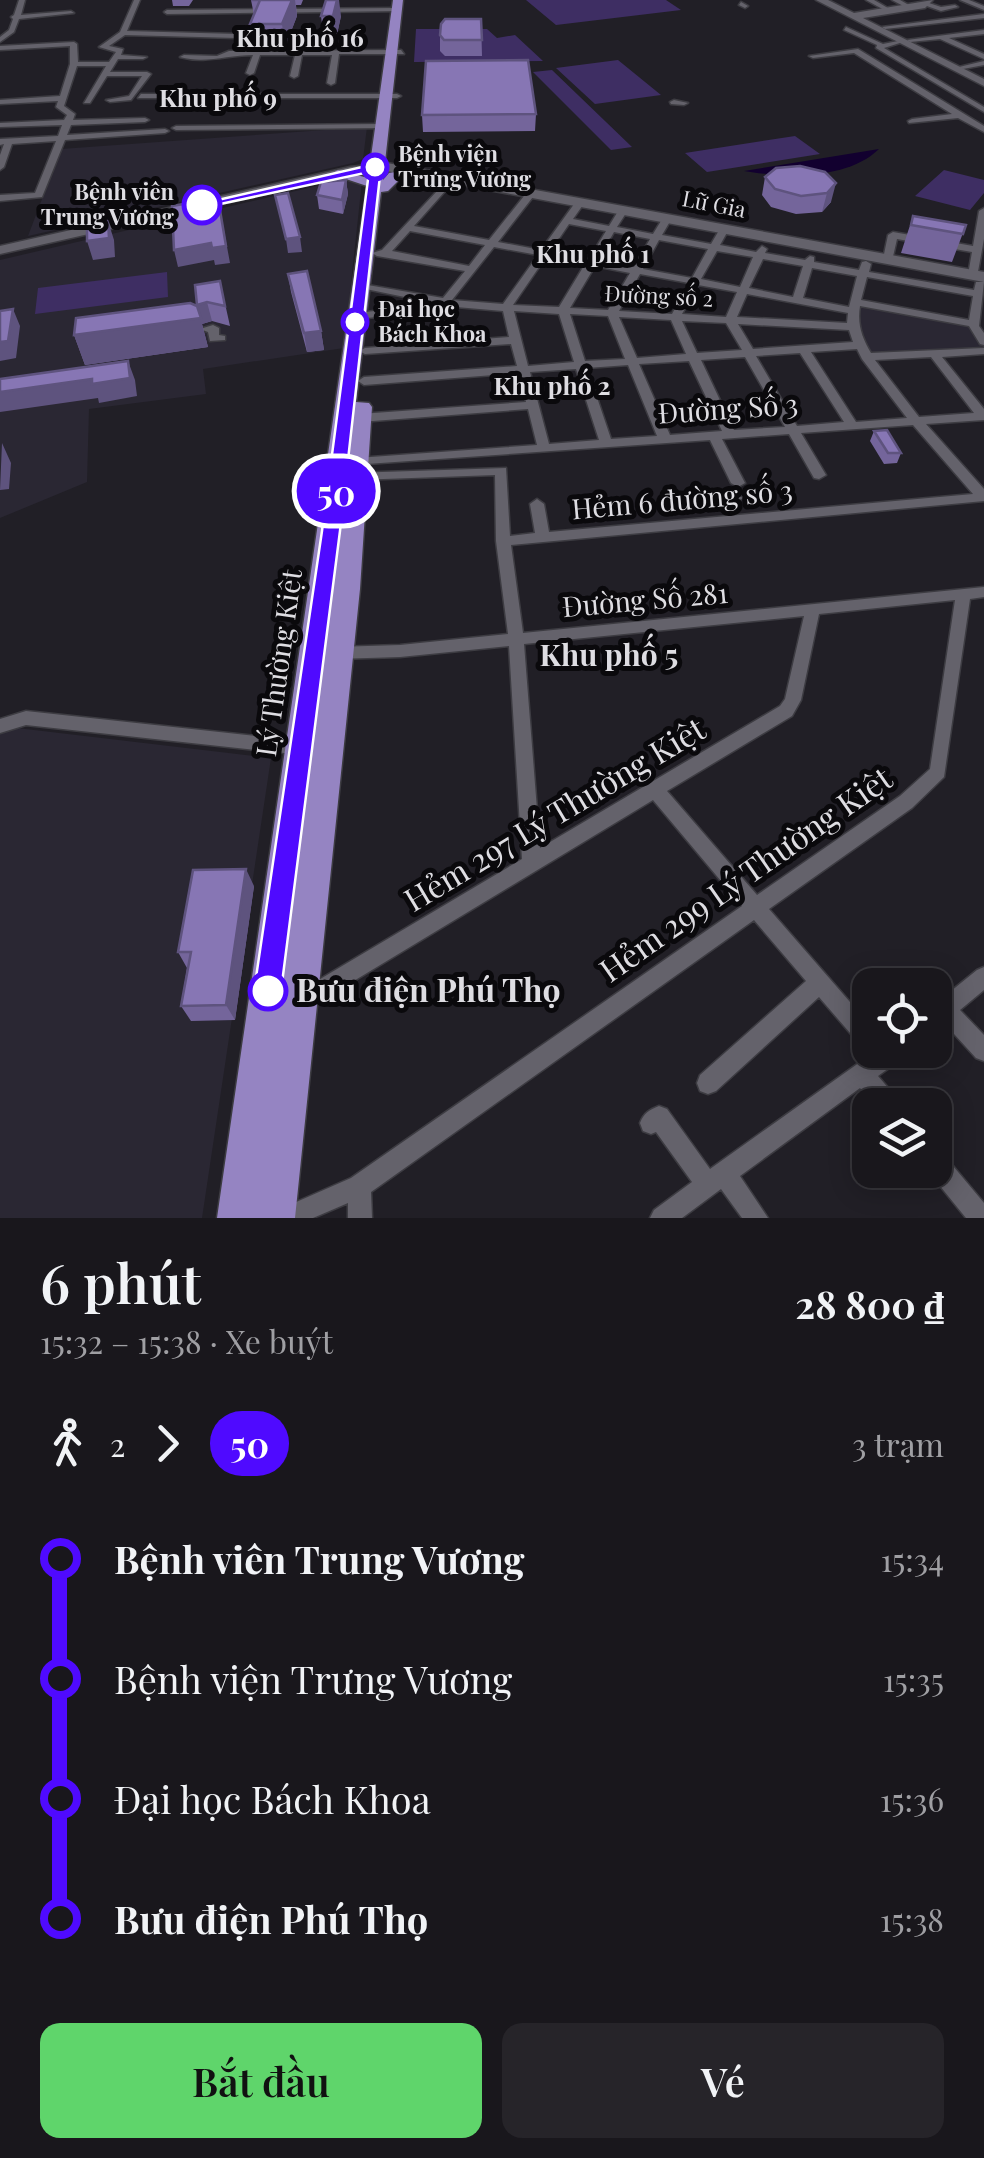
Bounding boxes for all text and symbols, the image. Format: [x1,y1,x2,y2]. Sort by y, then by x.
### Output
district label: Khu phố 16 [236,20,364,53]
district label: Khu phố 9 [159,80,277,113]
place label: Bệnh viện Trưng Vương [398,138,532,193]
marker: Bệnh viện Trưng Vương [362,154,388,180]
place label: Bệnh viên Trung Vương [41,176,175,231]
street label: Lữ Gia [680,182,749,224]
marker: Bệnh viên Trung Vương [183,186,221,224]
district label: Khu phố 1 [536,236,650,269]
street label: Đường số 2 [604,276,714,313]
place label: Đại học Bách Khoa [378,293,487,348]
marker: Đại học Bách Khoa [342,309,368,335]
district label: Khu phố 2 [493,368,611,401]
street label: Đường Số 3 [657,383,799,431]
line badge: 50 [291,458,381,524]
text: 50 [317,468,355,515]
street label: Hẻm 6 đường số 3 [570,469,794,527]
street label: Lý Thường Kiệt [246,566,309,759]
street label: Đường Số 281 [561,572,729,624]
district label: Khu phố 5 [540,633,678,674]
street label: Hẻm 297 Lý Thường Kiệt [395,706,713,920]
street label: Hẻm 299 Lý Thường Kiệt [590,755,900,990]
place label: Bưu điện Phú Thọ [296,967,561,1010]
map controls [852,968,952,1188]
button: locate [852,968,952,1068]
marker: Bưu điện Phú Thọ [249,972,287,1010]
button: layers [852,1088,952,1188]
text: 6 phút [40,1244,201,1318]
text: 28 800 ₫ [795,1278,944,1329]
text: 15:32 – 15:38 · Xe buýt [40,1319,333,1362]
icon: walk [40,1416,95,1471]
icon: forward [140,1416,195,1471]
text: 50 [230,1420,269,1467]
text: 2 [110,1422,125,1465]
text: 3 trạm [852,1422,944,1465]
text: Bệnh viên Trung Vương [114,1533,525,1584]
text: 15:34 [881,1537,944,1580]
text: Bệnh viện Trưng Vương [114,1653,512,1704]
text: 15:35 [883,1657,944,1700]
text: Đại học Bách Khoa [114,1773,431,1824]
text: 15:36 [880,1777,944,1820]
text: Bưu điện Phú Thọ [114,1893,428,1944]
text: 15:38 [880,1897,944,1940]
button: Bắt đầu [40,2023,482,2138]
button: Vé [502,2023,944,2138]

